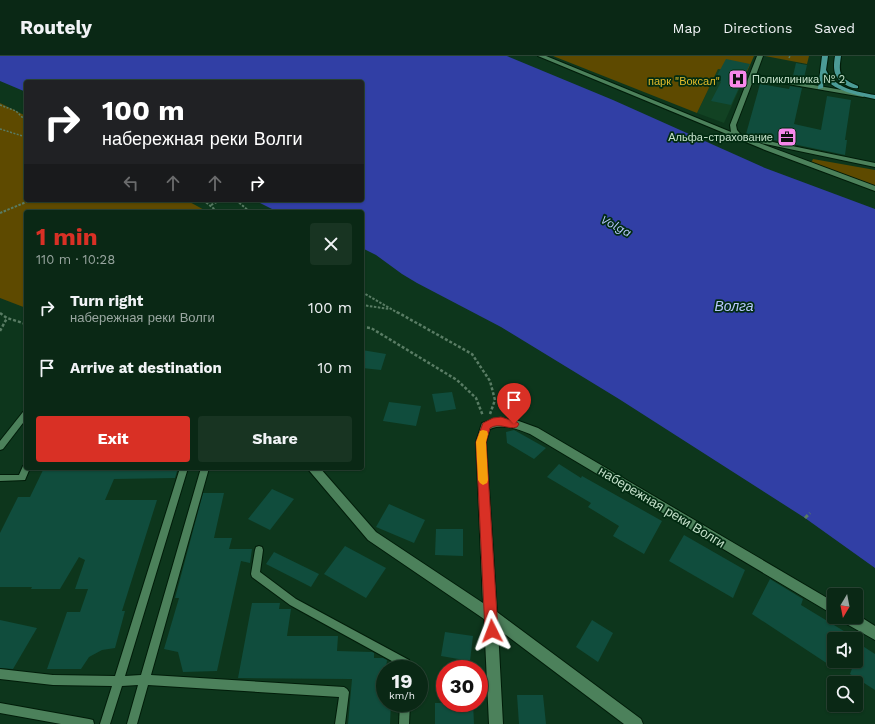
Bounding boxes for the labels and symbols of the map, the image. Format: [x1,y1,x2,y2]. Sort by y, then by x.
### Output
hospital icon: Поликлиника № 2 [727,68,749,90]
place label: Поликлиника № 2 [752,73,845,86]
park label: парк "Воксал" [648,75,720,88]
office icon: Альфа-страхование [776,126,798,148]
place label: Альфа-страхование [668,131,773,144]
water label: Volga [598,212,634,240]
water label: Волга [714,298,754,314]
pin [497,383,531,424]
street label: набережная реки Волги [596,463,728,551]
north arrow [827,588,863,624]
position arrow [471,610,513,652]
speed limit sign: 30 [436,660,488,712]

